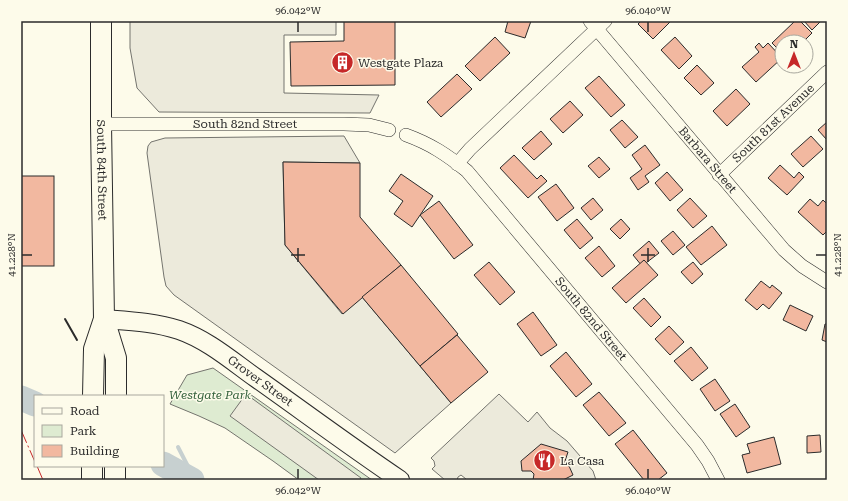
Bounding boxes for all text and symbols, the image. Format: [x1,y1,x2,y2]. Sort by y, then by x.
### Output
text: 96.042°W [275,5,322,16]
text: 96.040°W [625,5,672,16]
north arrow [774,34,814,74]
text: N [790,38,799,51]
building icon: Westgate Plaza [330,50,356,76]
place label: Westgate Plaza [358,56,444,70]
street label: South 81st Avenue [730,81,817,165]
street label: South 82nd Street [193,117,298,131]
street label: South 84th Street [94,119,109,221]
street label: Barbara Street [676,124,740,196]
text: 41.228°N [6,233,17,277]
text: 41.228°N [832,233,843,277]
street label: South 82nd Street [552,274,630,363]
street label: Grover Street [225,353,296,409]
park label: Westgate Park [169,388,251,402]
legend [34,395,164,467]
text: Road [70,404,100,418]
text: Park [70,424,97,438]
text: Building [70,444,119,458]
restaurant icon: La Casa [531,448,557,474]
place label: La Casa [560,454,605,468]
text: 96.042°W [275,485,322,496]
text: 96.040°W [625,485,672,496]

